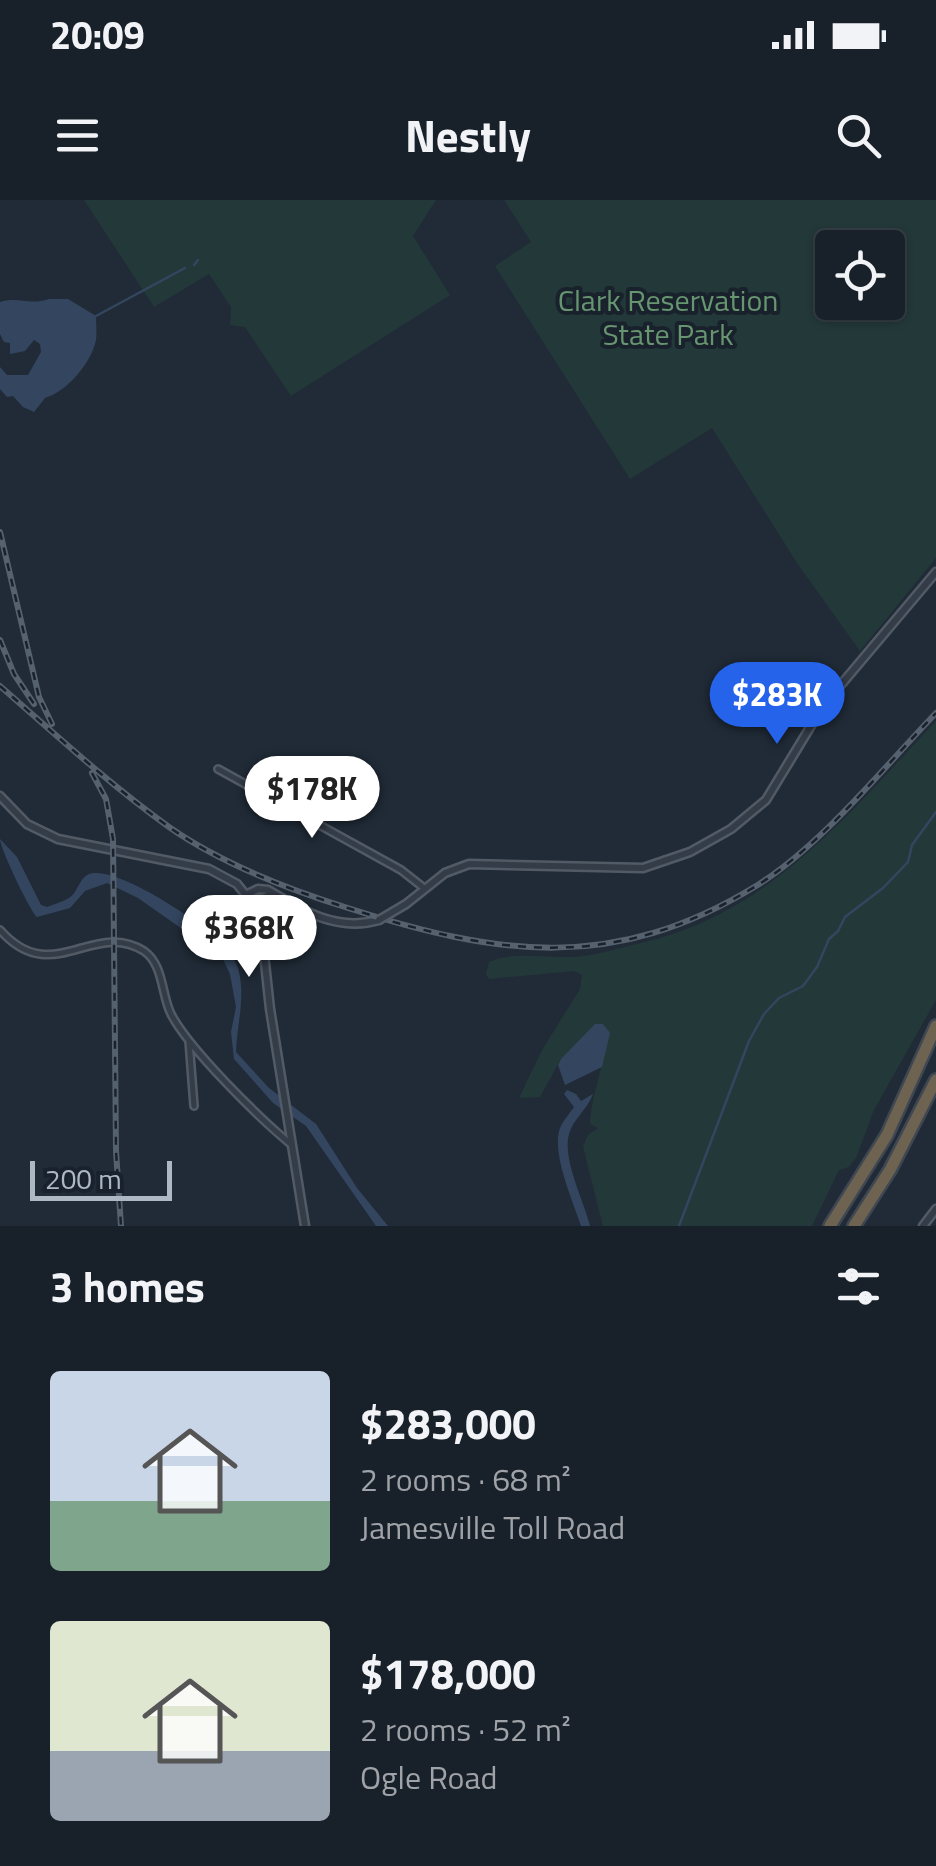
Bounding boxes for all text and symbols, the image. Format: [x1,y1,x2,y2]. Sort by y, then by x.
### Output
text: 20:09 [50,6,145,64]
text: Nestly [405,101,531,169]
icon: menu [50,108,105,163]
icon: search [831,108,886,163]
map controls [815,230,905,320]
button: locate [815,230,905,320]
park label: Clark Reservation State Park [558,277,778,357]
pin: $283K [707,662,847,747]
text: $283K [732,670,822,718]
pin: $178K [242,756,382,841]
text: $178K [267,764,357,812]
pin: $368K [179,895,319,980]
text: $368K [204,903,294,951]
scale bar [30,1156,172,1200]
text: 200 m [45,1157,122,1200]
text: 3 homes [50,1254,205,1318]
icon: filters [831,1259,886,1314]
text: $283,000 [360,1391,536,1455]
icon: home [130,1411,250,1531]
text: 2 rooms · 68 m² [360,1455,571,1503]
text: Jamesville Toll Road [360,1503,625,1551]
text: $178,000 [360,1641,536,1705]
icon: home [130,1661,250,1781]
text: 2 rooms · 52 m² [360,1705,571,1753]
text: Ogle Road [360,1753,497,1801]

